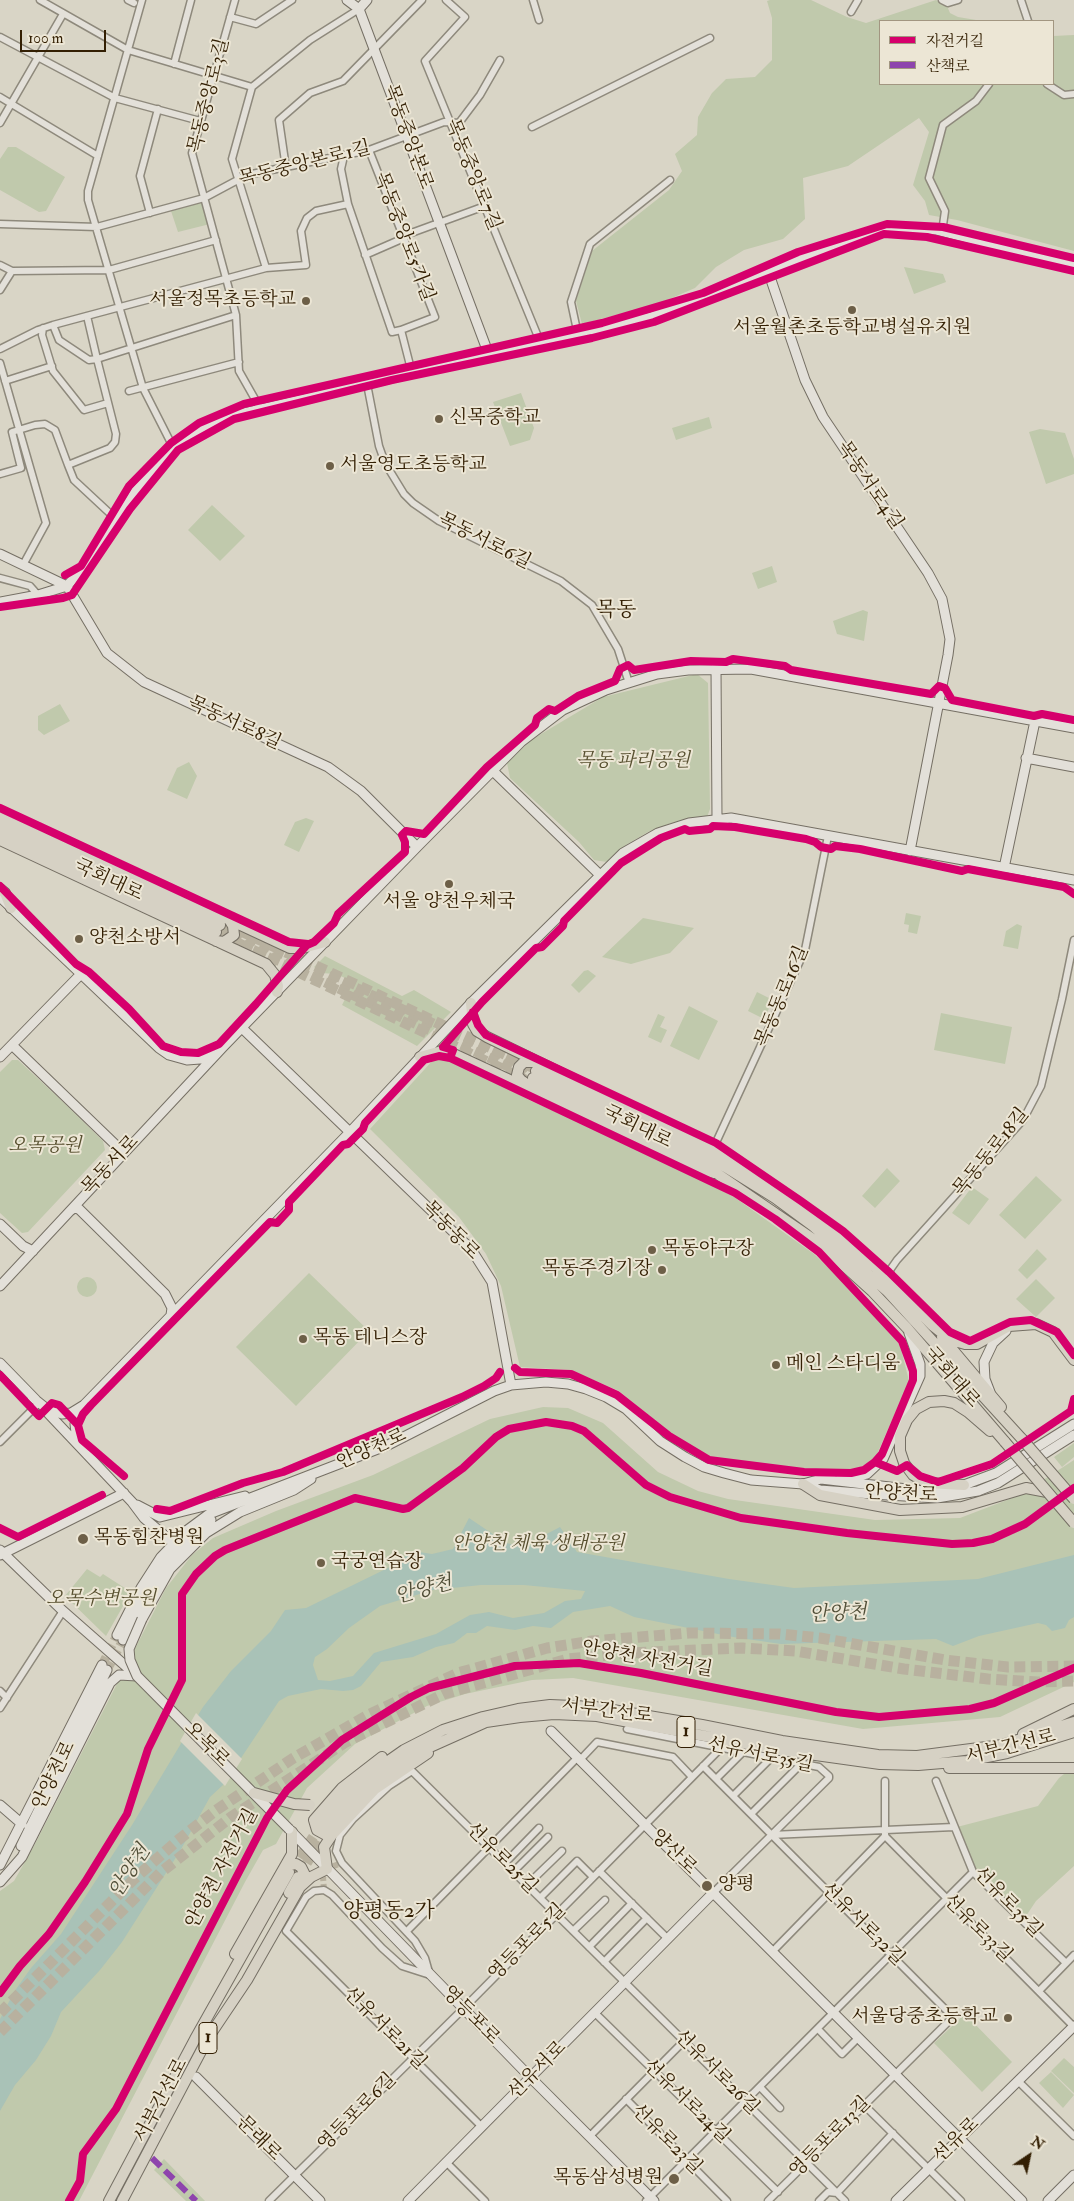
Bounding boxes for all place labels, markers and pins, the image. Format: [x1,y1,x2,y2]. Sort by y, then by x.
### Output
place label: 서울정목초등학교 [149,290,296,312]
marker: 서울정목초등학교 [300,295,312,307]
marker: 서울월촌초등학교병설유치원 [846,304,858,316]
place label: 서울월촌초등학교병설유치원 [733,318,971,340]
place label: 신목중학교 [449,408,541,430]
marker: 신목중학교 [433,413,445,425]
place label: 서울영도초등학교 [340,455,487,477]
marker: 서울영도초등학교 [324,460,336,472]
marker: 서울 양천우체국 [443,878,455,890]
place label: 서울 양천우체국 [383,892,515,914]
place label: 양천소방서 [89,928,181,950]
marker: 양천소방서 [73,933,85,945]
place label: 목동야구장 [662,1239,754,1261]
marker: 목동야구장 [646,1244,658,1256]
place label: 목동주경기장 [542,1259,652,1281]
marker: 목동주경기장 [656,1264,668,1276]
place label: 목동 테니스장 [313,1328,427,1350]
marker: 목동 테니스장 [297,1333,309,1345]
place label: 메인 스타디움 [786,1354,900,1376]
marker: 메인 스타디움 [770,1359,782,1371]
place label: 목동힘찬병원 [94,1528,204,1550]
marker: 목동힘찬병원 [76,1532,90,1546]
place label: 국궁연습장 [331,1552,423,1574]
marker: 국궁연습장 [315,1557,327,1569]
place label: 양평 [718,1875,755,1897]
marker: 양평 [700,1879,714,1893]
place label: 서울당중초등학교 [851,2007,998,2029]
marker: 서울당중초등학교 [1002,2012,1014,2024]
place label: 목동삼성병원 [553,2168,663,2190]
marker: 목동삼성병원 [667,2172,681,2186]

